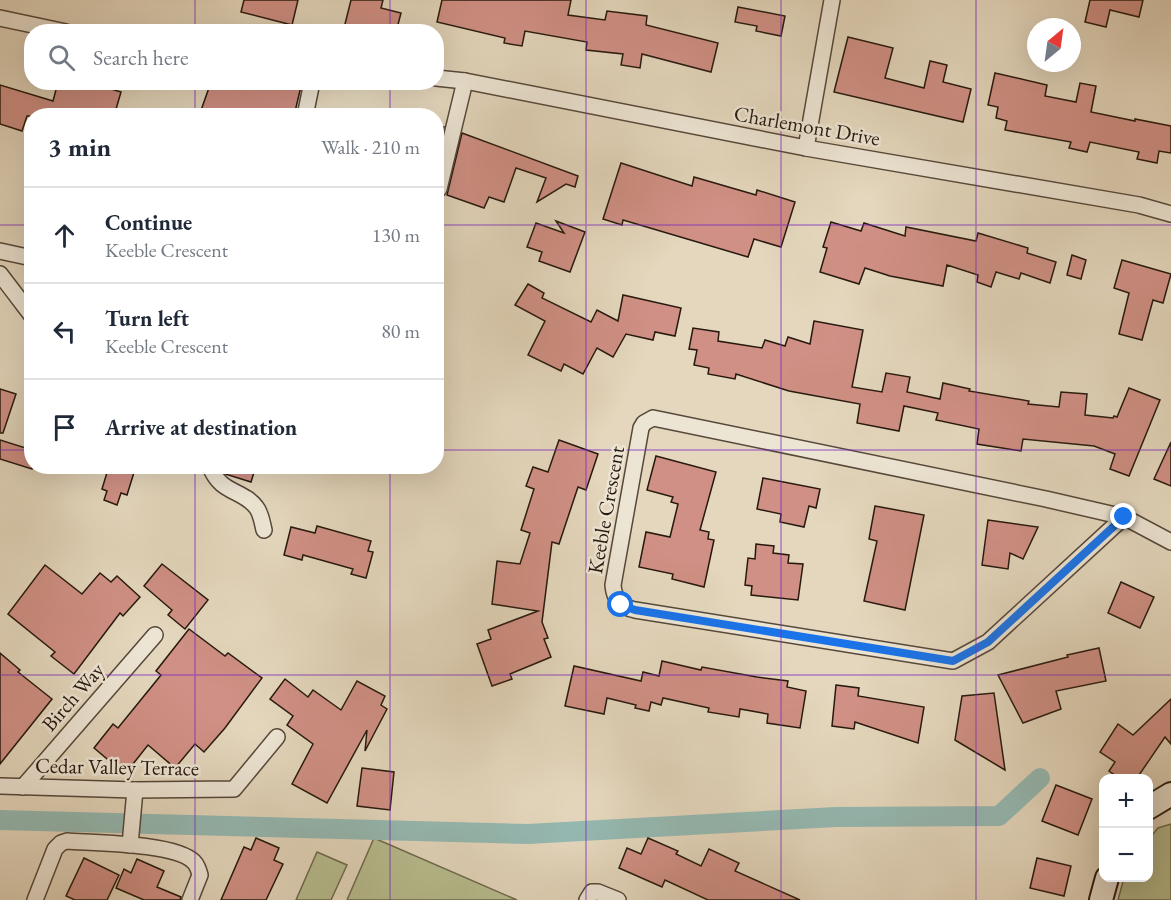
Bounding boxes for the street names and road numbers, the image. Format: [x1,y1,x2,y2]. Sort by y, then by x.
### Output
street label: Charlemont Drive [732,99,882,152]
street label: Keeble Crescent [581,444,630,576]
street label: Birch Way [35,656,110,737]
street label: Cedar Valley Terrace [35,752,199,781]

